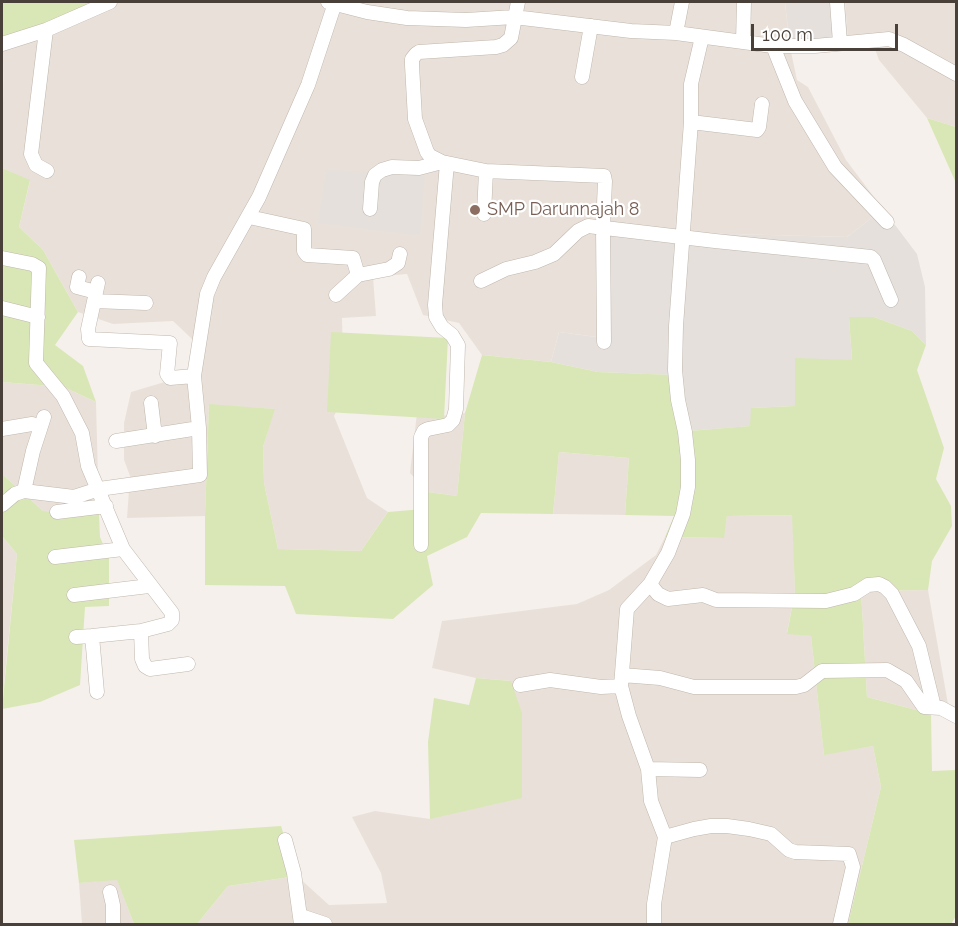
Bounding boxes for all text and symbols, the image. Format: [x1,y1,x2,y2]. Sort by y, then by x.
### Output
scale bar [754,12,901,50]
text: 100 m [762,24,813,45]
place label: SMP Darunnajah 8 [487,199,640,221]
marker: SMP Darunnajah 8 [468,203,482,217]

